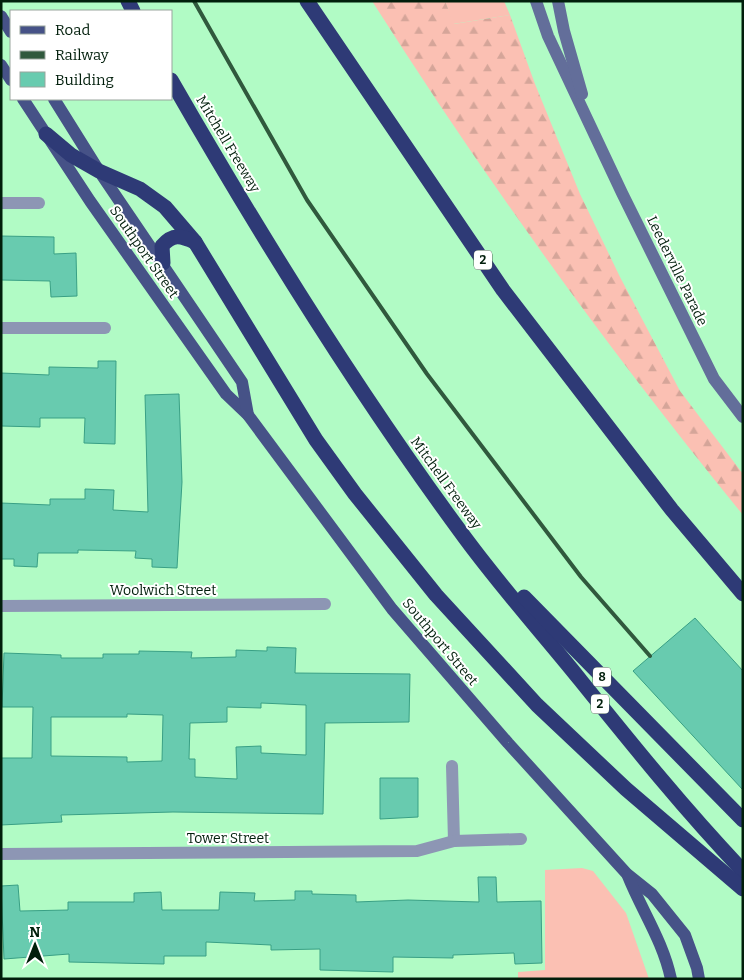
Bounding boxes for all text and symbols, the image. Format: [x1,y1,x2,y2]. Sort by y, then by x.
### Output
legend [10,10,172,100]
text: Road [55,21,90,39]
text: Railway [55,46,109,64]
text: Building [55,71,114,89]
street label: Mitchell Freeway [192,93,264,196]
street label: Southport Street [106,203,182,301]
street label: Leederville Parade [643,213,711,329]
road number: 2 [474,250,492,270]
street label: Mitchell Freeway [407,434,485,533]
street label: Woolwich Street [110,582,216,599]
street label: Southport Street [399,595,481,689]
road number: 8 [593,668,611,686]
road number: 2 [591,694,609,714]
street label: Tower Street [187,830,269,847]
north arrow [10,920,60,970]
text: N [30,924,41,941]

